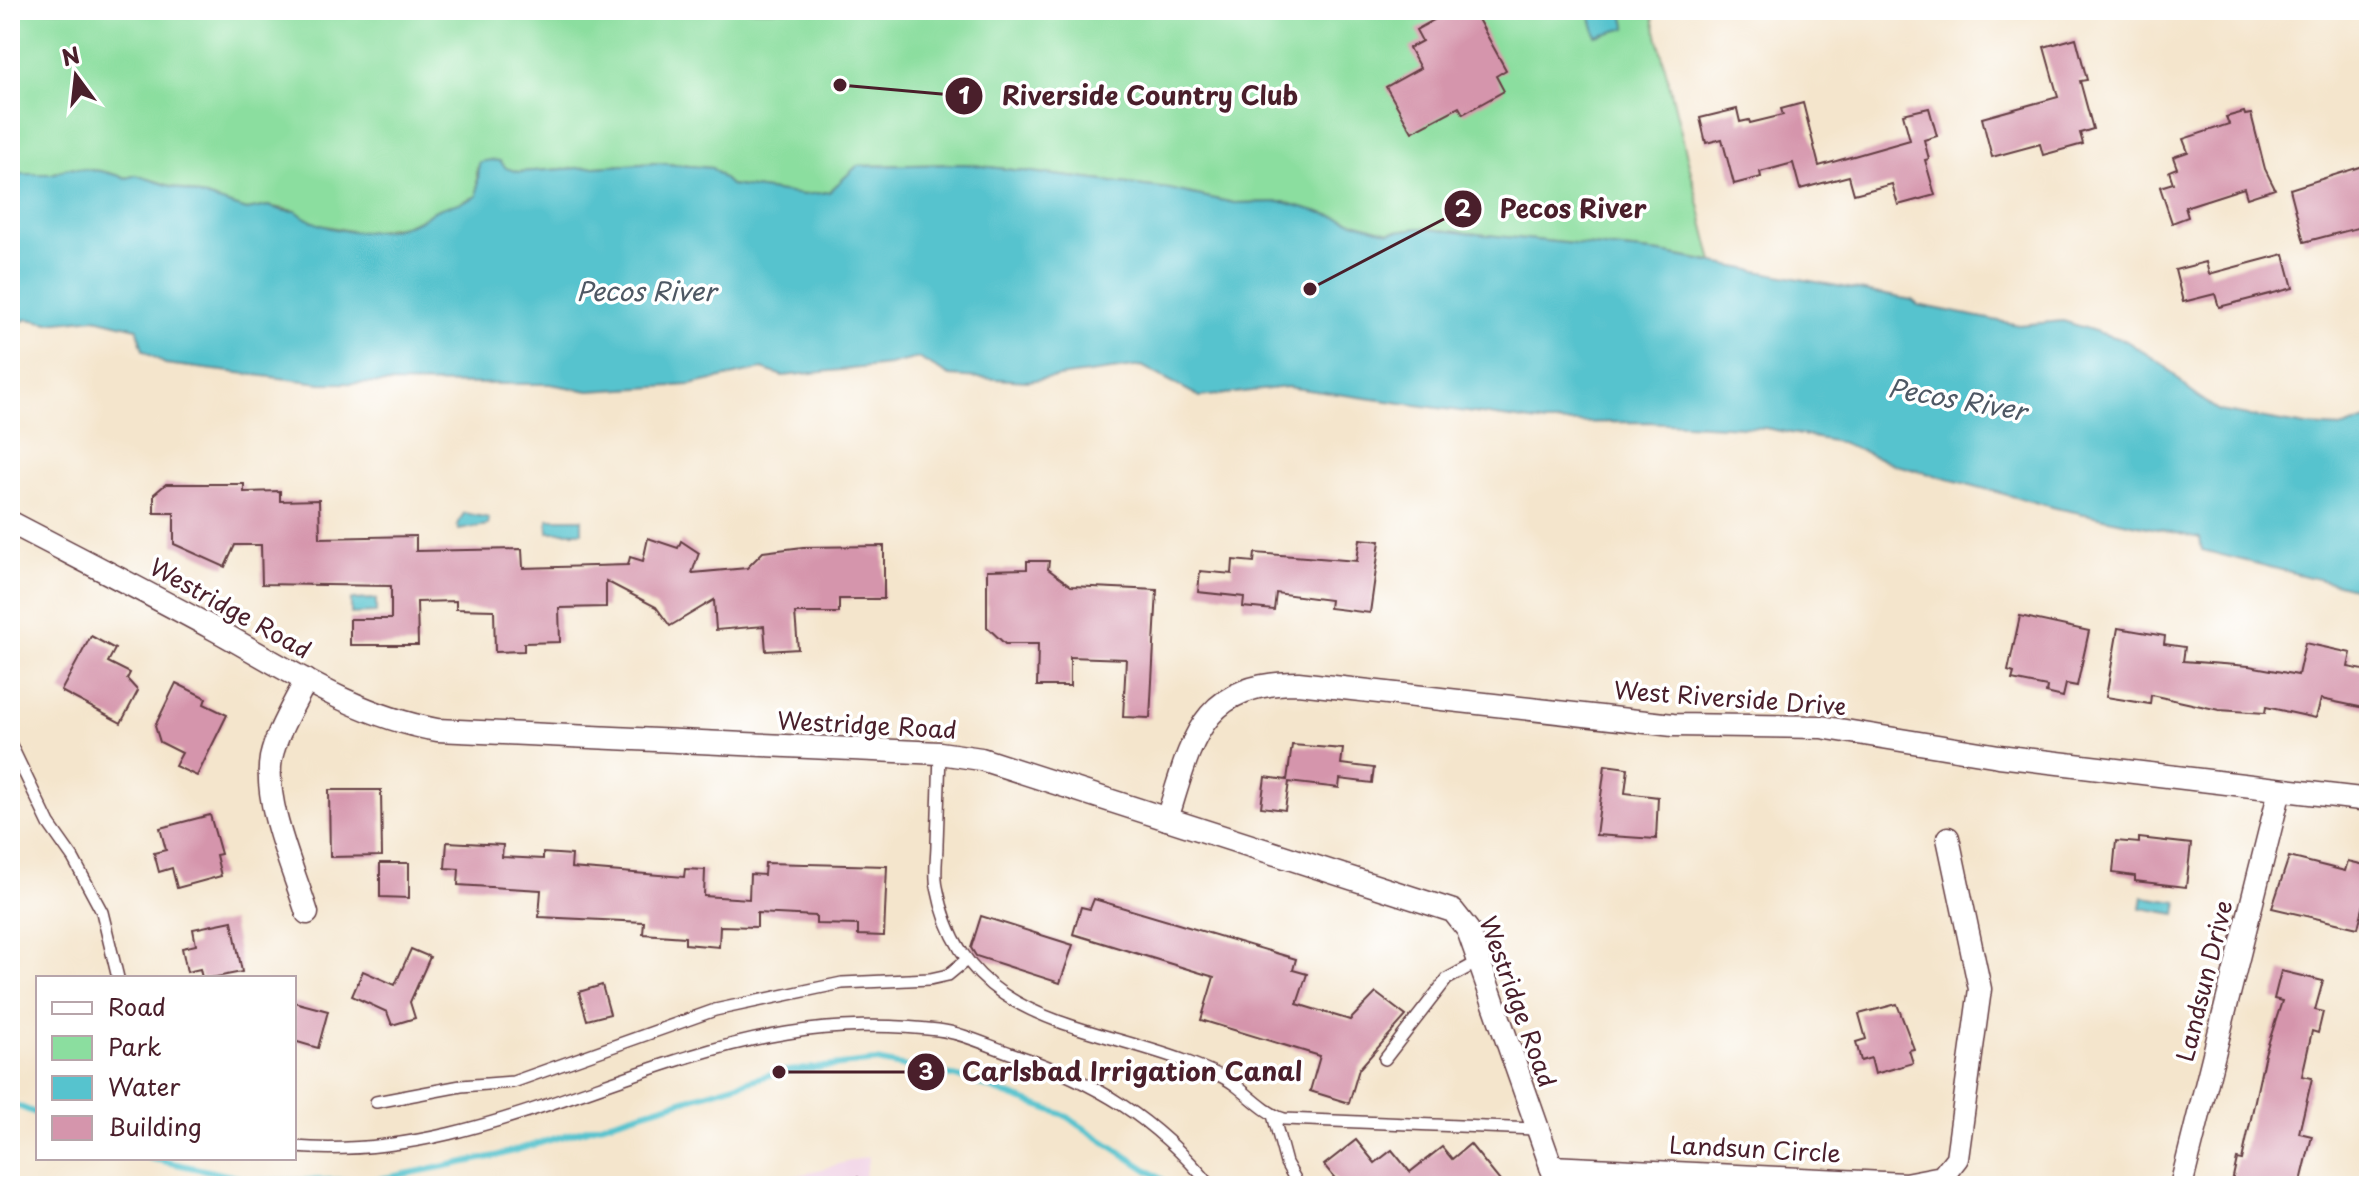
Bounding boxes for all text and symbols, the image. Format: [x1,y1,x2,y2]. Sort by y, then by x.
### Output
north arrow [36,36,116,116]
text: N [58,37,83,73]
callout: Riverside Country Club [944,71,1316,121]
text: Riverside Country Club [1002,75,1298,114]
text: 1 [958,76,970,112]
callout: Pecos River [1443,184,1663,234]
text: Pecos River [1499,188,1647,227]
text: 2 [1455,189,1472,225]
water label: Pecos River [576,271,719,310]
water label: Pecos River [1885,367,2032,430]
street label: Westridge Road [144,548,318,667]
street label: West Riverside Drive [1613,671,1848,723]
street label: Westridge Road [776,701,958,747]
street label: Landsun Drive [2166,896,2240,1065]
street label: Westridge Road [1471,911,1567,1092]
legend [36,976,296,1160]
text: Road [108,988,166,1024]
text: Park [108,1028,162,1064]
callout: Carlsbad Irrigation Canal [906,1047,1318,1097]
text: Carlsbad Irrigation Canal [962,1051,1302,1090]
text: 3 [918,1052,934,1088]
text: Water [108,1068,181,1104]
text: Building [108,1108,202,1144]
street label: Landsun Circle [1668,1126,1842,1170]

